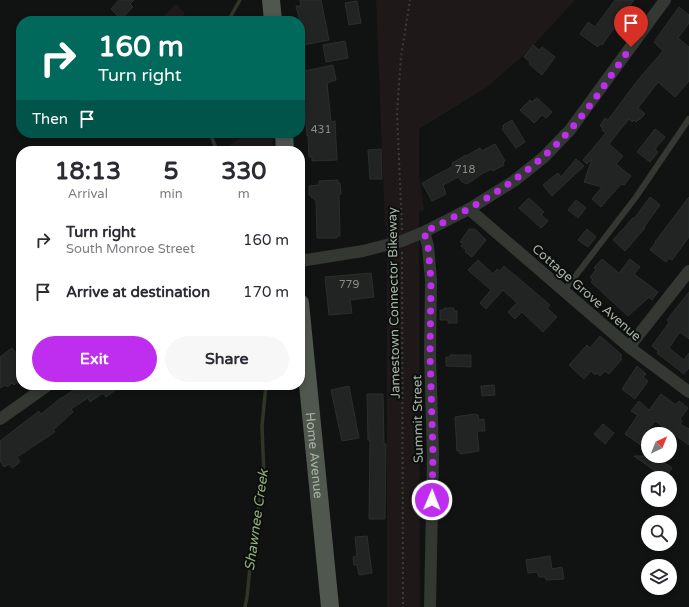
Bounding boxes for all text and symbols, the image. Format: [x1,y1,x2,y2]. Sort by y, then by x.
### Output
pin [614,6,648,47]
icon: arrive [620,12,642,34]
text: 160 m [98,30,184,64]
icon: right [32,32,84,84]
text: Turn right [98,64,182,86]
icon: arrive [76,108,98,130]
text: Then [32,110,68,128]
house number: 431 [311,123,331,136]
text: 18:13 [55,157,121,186]
text: 5 [164,157,179,186]
text: 330 [221,157,266,186]
house number: 718 [455,163,475,176]
text: Arrival [68,186,108,202]
text: min [160,186,183,202]
text: m [238,186,250,202]
street label: Jamestown Connector Bikeway [384,207,404,399]
text: Turn right [66,223,136,241]
icon: right [32,229,54,251]
text: 160 m [243,231,289,249]
text: South Monroe Street [66,241,195,257]
street label: Cottage Grove Avenue [529,241,644,345]
house number: 779 [339,278,359,291]
icon: arrive [32,281,54,303]
text: Arrive at destination [66,283,210,301]
text: 170 m [243,283,289,301]
button: Exit [32,336,157,382]
button: Share [165,336,289,382]
street label: Summit Street [409,375,427,463]
street label: Home Avenue [302,411,326,499]
north arrow [641,427,677,463]
map controls [641,427,677,595]
water label: Shawnee Creek [241,467,272,572]
button: sound [641,471,677,507]
position arrow [411,479,453,521]
button: search [641,515,677,551]
button: layers [641,559,677,595]

